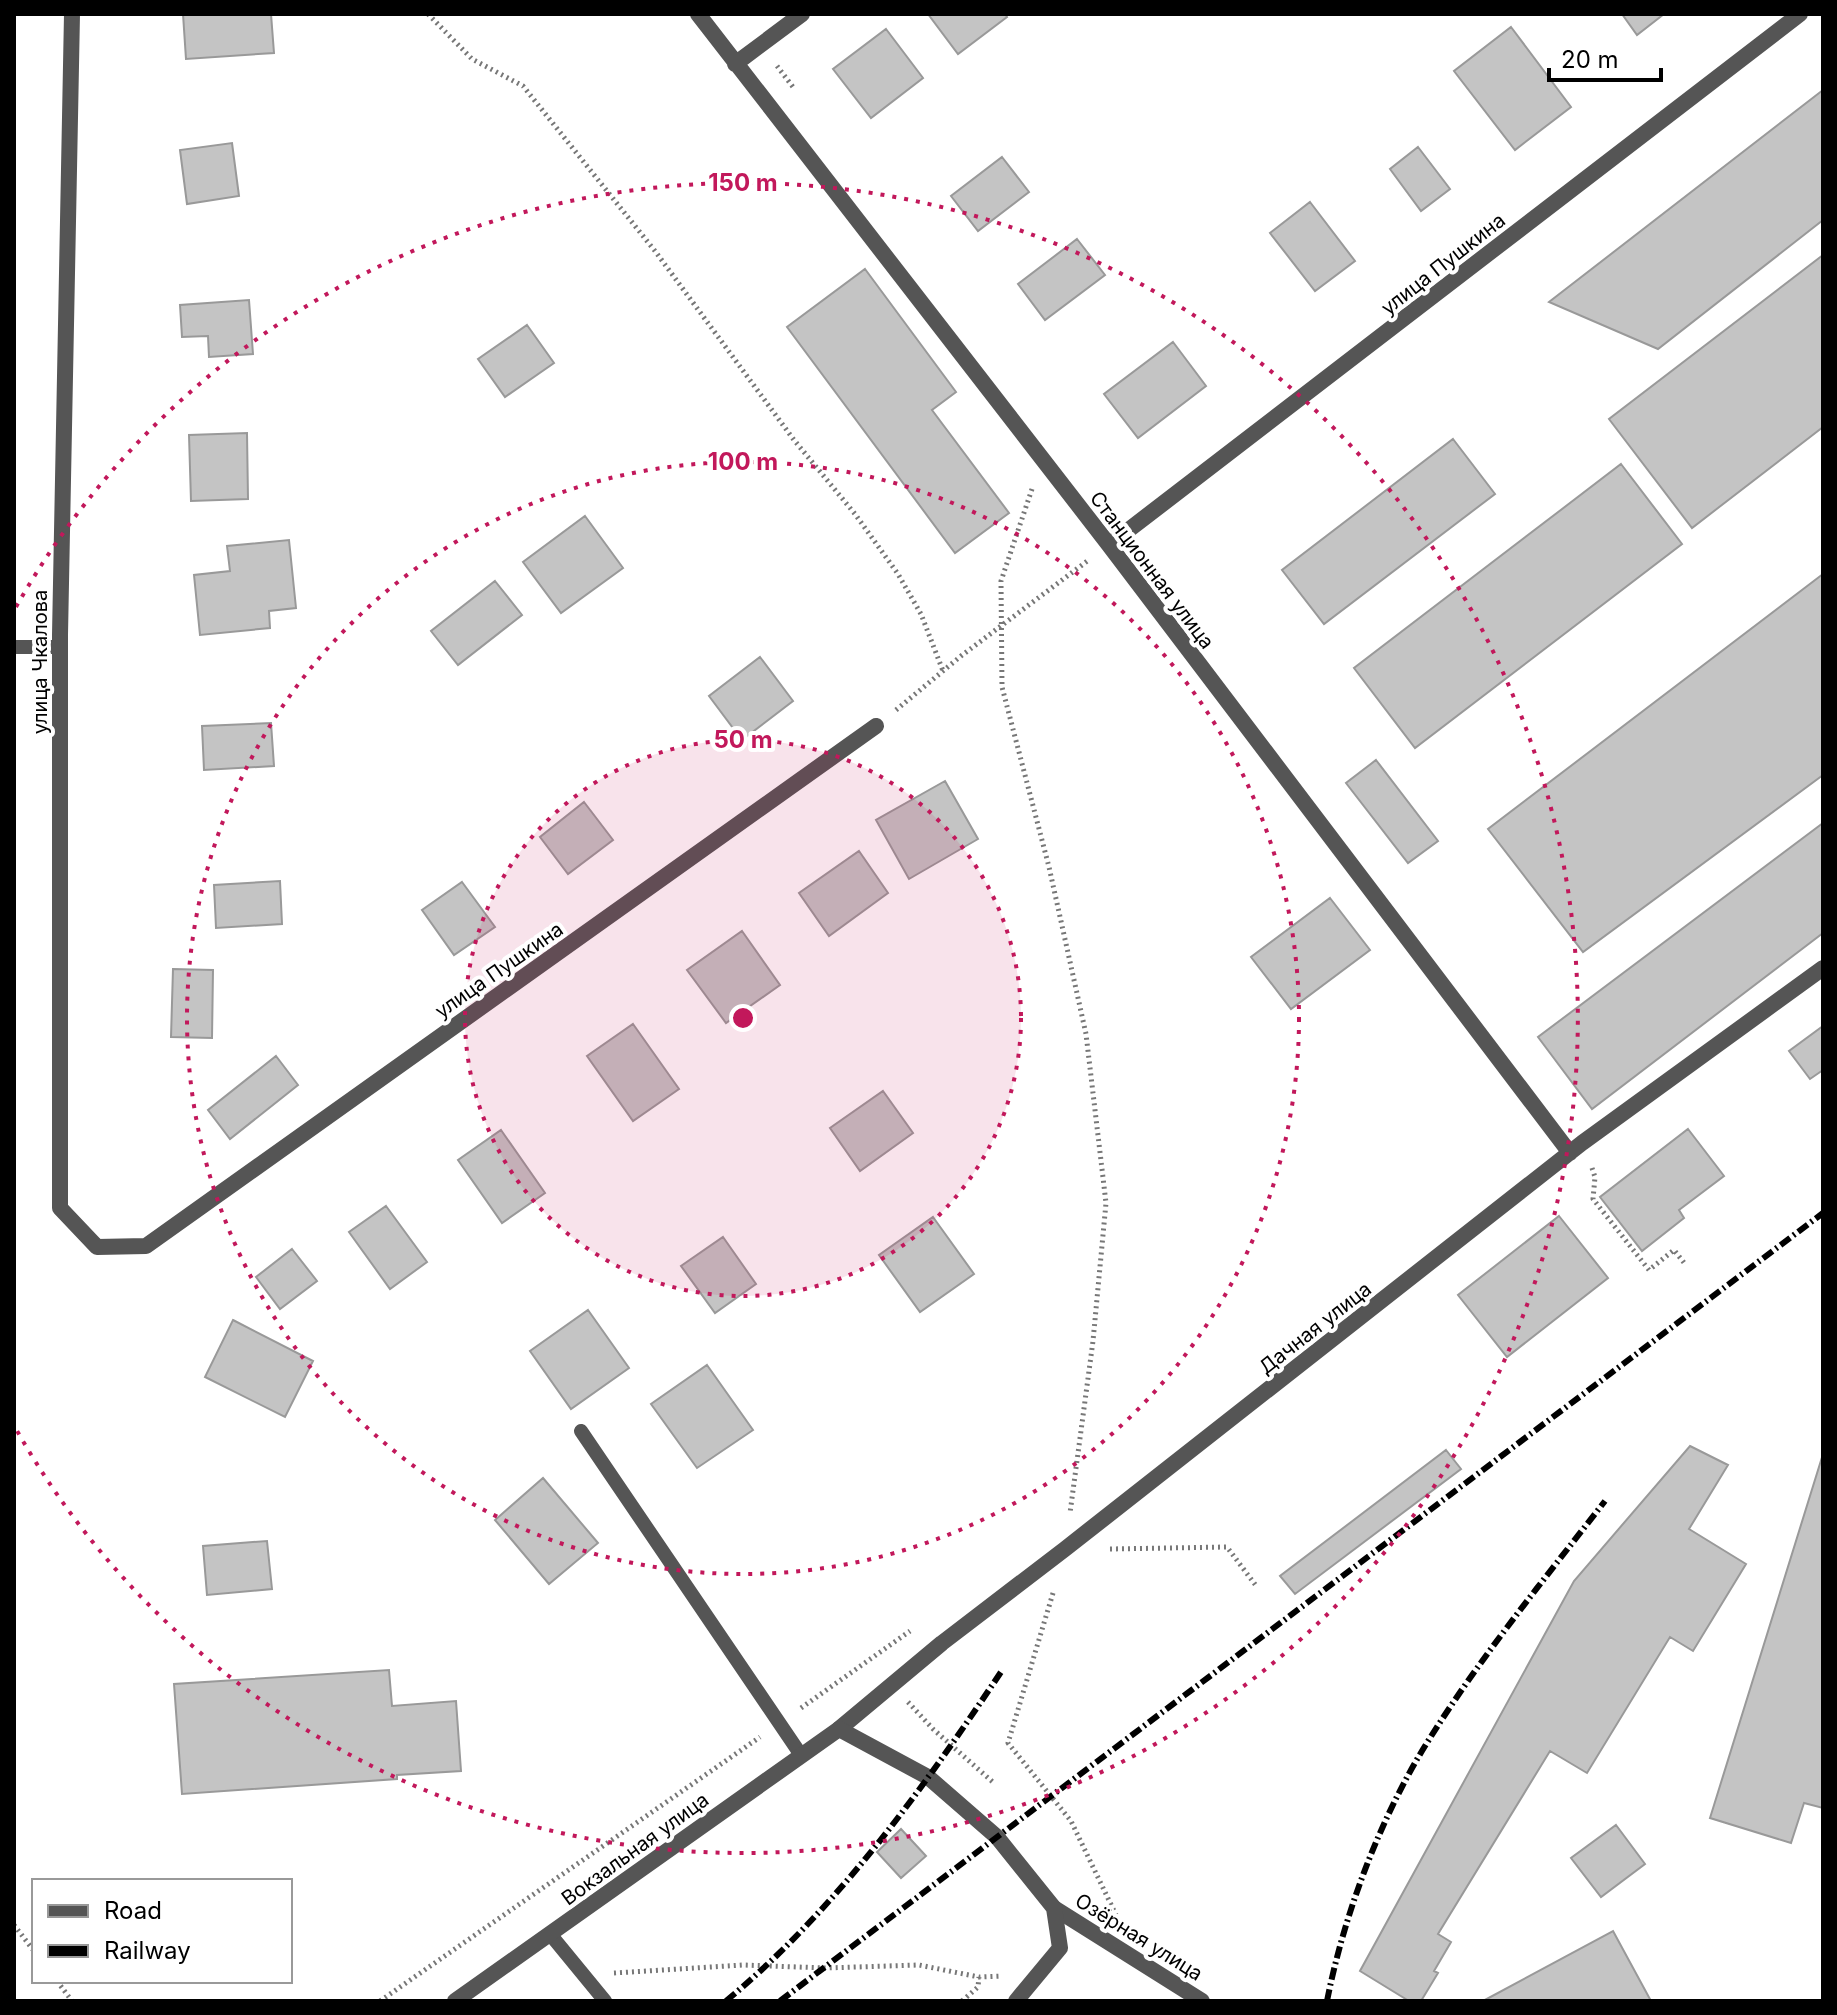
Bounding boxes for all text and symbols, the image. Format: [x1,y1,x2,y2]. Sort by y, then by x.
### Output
scale bar [1549,32,1661,82]
text: 20 m [1561,45,1619,74]
text: 150 m [708,168,778,197]
street label: улица Пушкина [1376,208,1510,320]
text: 100 m [708,447,778,476]
street label: Станционная улица [1085,486,1219,654]
street label: улица Чкалова [28,590,52,734]
text: 50 m [713,725,773,754]
street label: улица Пушкина [430,917,568,1023]
centre of rings [729,1004,757,1032]
street label: Дачная улица [1254,1277,1376,1379]
street label: Вокзальная улица [557,1788,713,1910]
legend [32,1879,292,1983]
street label: Озёрная улица [1071,1888,1207,1986]
text: Road [104,1896,162,1925]
text: Railway [104,1936,191,1965]

